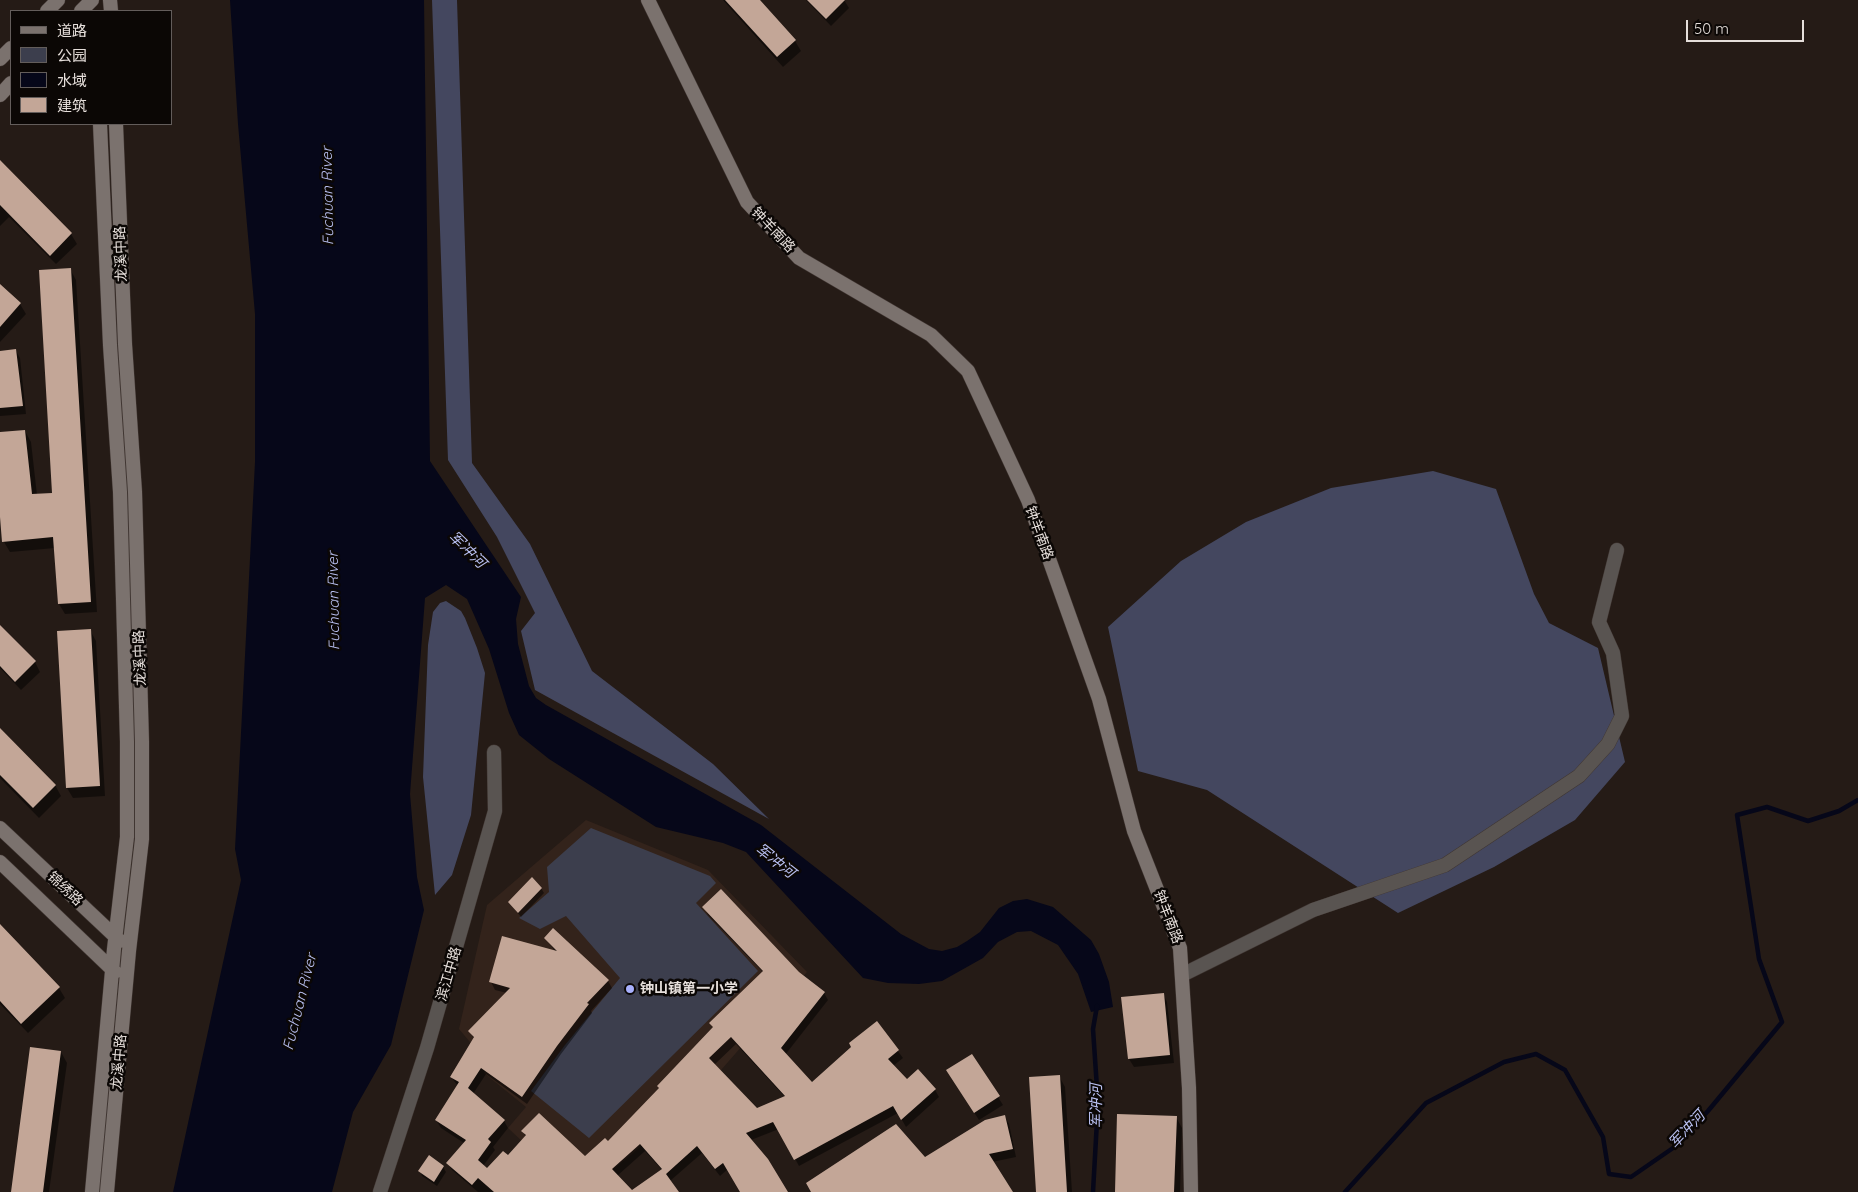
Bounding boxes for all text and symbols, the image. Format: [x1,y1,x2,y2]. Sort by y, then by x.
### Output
legend [10,10,172,125]
scale bar [1688,10,1806,42]
text: 50 m [1694,19,1729,38]
text: 道路 [57,21,87,40]
text: 公园 [57,46,87,65]
text: 水域 [57,71,87,90]
text: 建筑 [57,96,87,115]
water label: Fuchuan River [318,146,338,246]
street label: 钟羊南路 [748,204,798,256]
street label: 龙溪中路 [112,226,130,282]
street label: 钟羊南路 [1022,504,1056,562]
water label: 军冲河 [445,528,489,572]
water label: Fuchuan River [324,551,344,651]
street label: 龙溪中路 [131,630,149,686]
water label: 军冲河 [752,840,798,882]
street label: 锦绣路 [44,869,86,909]
street label: 钟羊南路 [1150,888,1186,946]
street label: 滨江中路 [433,945,465,1003]
water label: Fuchuan River [279,952,321,1052]
place label: 钟山镇第一小学 [640,981,738,997]
marker: 钟山镇第一小学 [624,983,636,995]
street label: 龙溪中路 [108,1033,130,1091]
water label: 军冲河 [1087,1084,1105,1128]
water label: 军冲河 [1665,1107,1709,1153]

